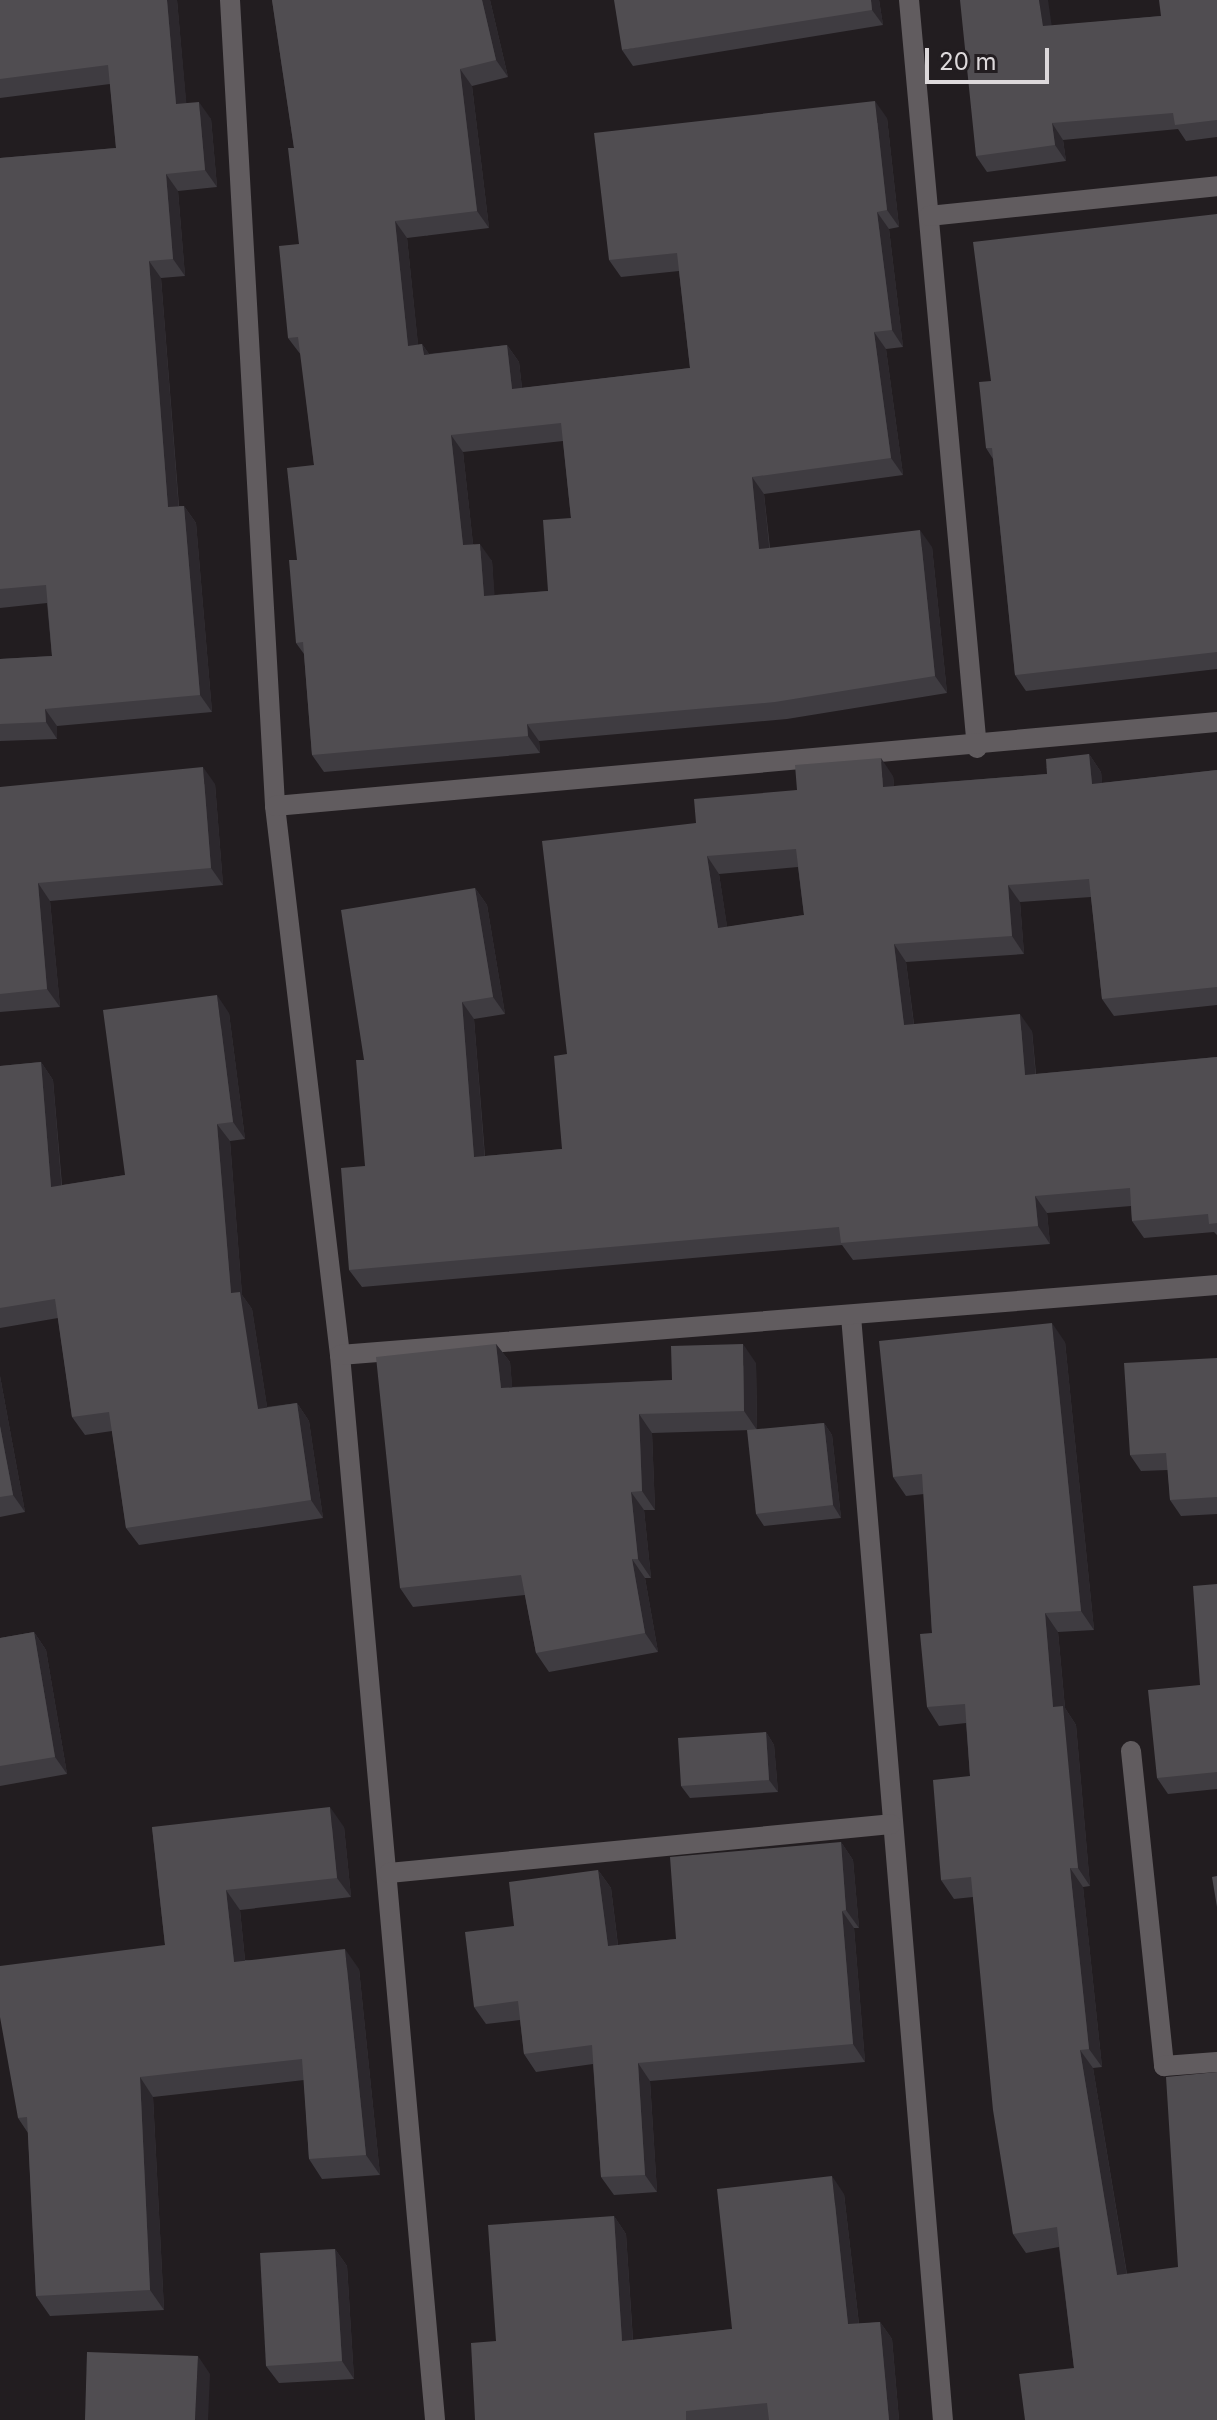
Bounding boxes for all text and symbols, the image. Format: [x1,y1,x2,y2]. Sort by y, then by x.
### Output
scale bar [929,32,1053,82]
text: 20 m [939,47,997,76]

